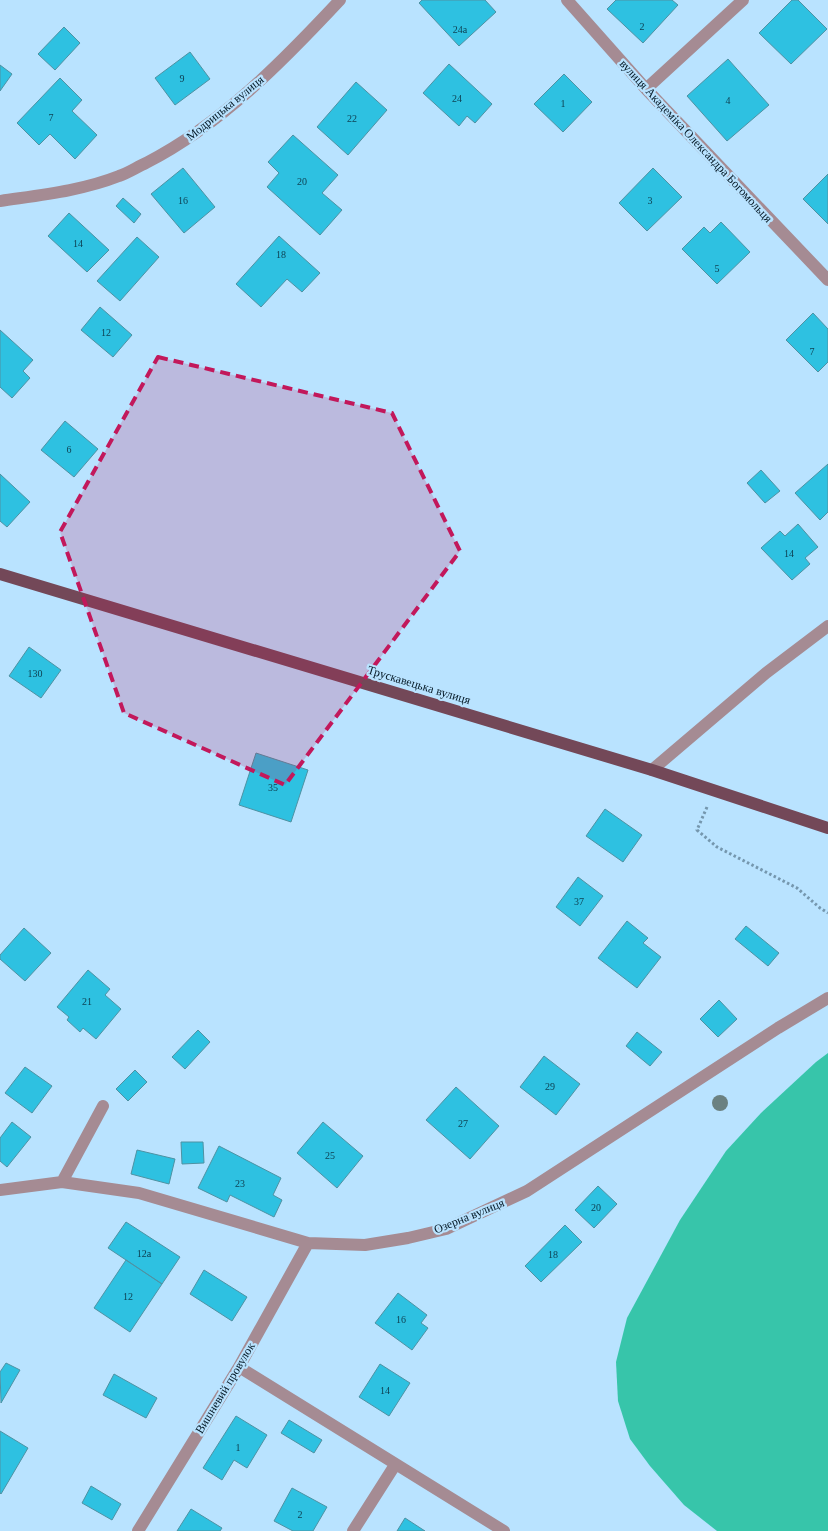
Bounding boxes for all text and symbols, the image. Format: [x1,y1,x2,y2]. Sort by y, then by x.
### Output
house number: 2 [640,21,645,32]
house number: 24а [453,24,468,35]
street label: вулиця Академіка Олександра Богомольця [617,57,776,226]
street label: Модрицька вулиця [183,72,267,143]
house number: 9 [180,73,185,84]
house number: 24 [452,93,462,104]
house number: 4 [726,95,731,106]
house number: 1 [561,98,566,109]
house number: 7 [49,112,54,123]
house number: 22 [347,113,357,124]
house number: 20 [297,176,307,187]
house number: 16 [178,195,188,206]
house number: 3 [648,195,653,206]
house number: 14 [73,238,83,249]
house number: 18 [276,249,286,260]
house number: 5 [715,263,720,274]
house number: 12 [101,327,111,338]
house number: 7 [810,346,815,357]
house number: 6 [67,444,72,455]
house number: 14 [784,548,794,559]
street label: Трускавецька вулиця [366,663,473,707]
house number: 130 [28,668,43,679]
house number: 35 [268,782,278,793]
house number: 37 [574,896,584,907]
house number: 21 [82,996,92,1007]
house number: 29 [545,1081,555,1092]
house number: 27 [458,1118,468,1129]
house number: 25 [325,1150,335,1161]
house number: 23 [235,1178,245,1189]
street label: Озерна вулиця [432,1195,507,1236]
house number: 20 [591,1202,601,1213]
house number: 12а [137,1248,152,1259]
house number: 18 [548,1249,558,1260]
house number: 12 [123,1291,133,1302]
house number: 16 [396,1314,406,1325]
street label: Вишневий провулок [192,1340,258,1436]
house number: 14 [380,1385,390,1396]
house number: 1 [236,1442,241,1453]
house number: 2 [298,1509,303,1520]

